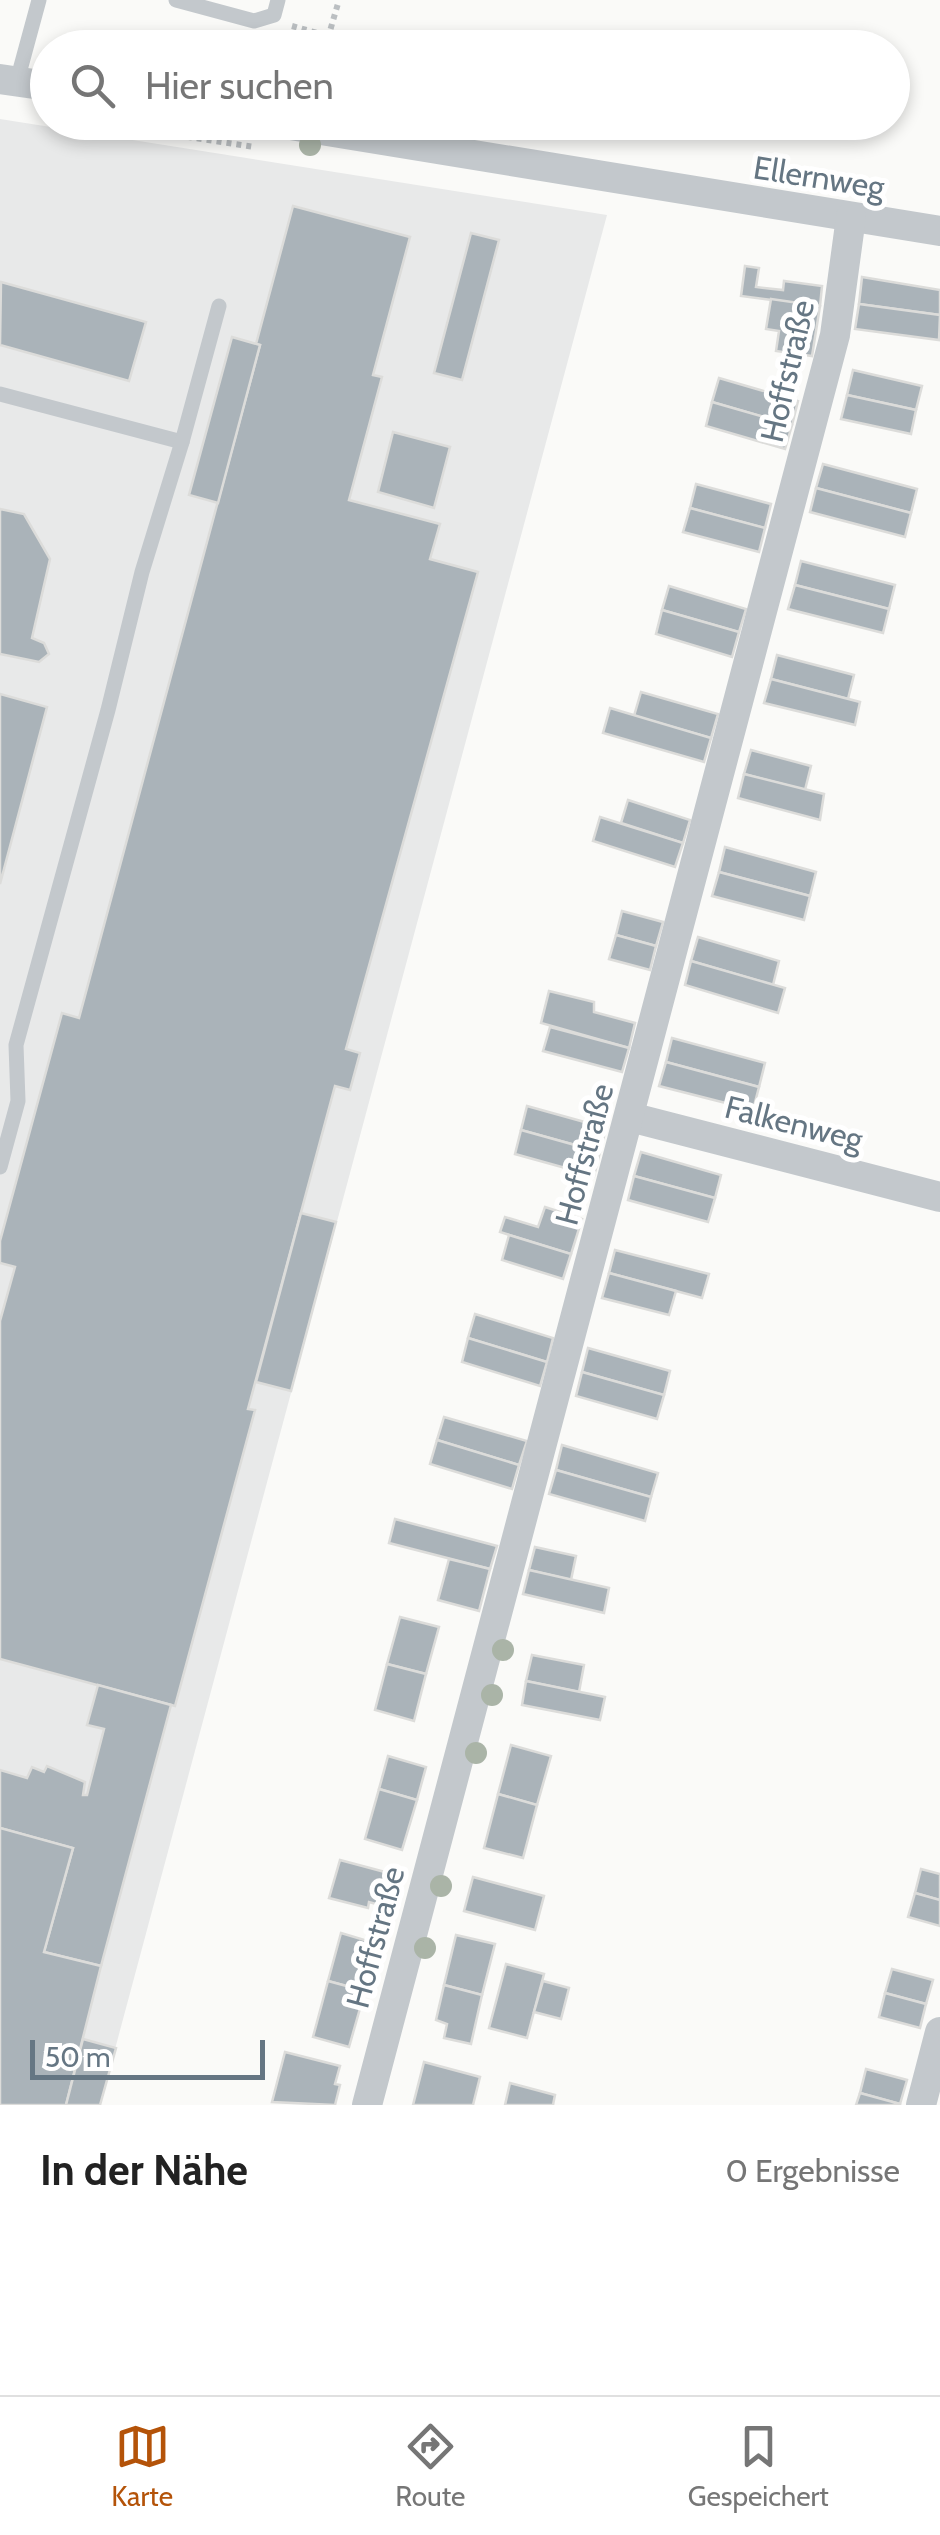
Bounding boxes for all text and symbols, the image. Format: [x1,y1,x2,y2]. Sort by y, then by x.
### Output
search box [30,30,910,140]
icon: search [65,58,120,113]
text: Hier suchen [145,62,334,109]
street label: Ellernweg [751,147,888,207]
street label: Hoffstraße [752,296,822,446]
street label: Hoffstraße [546,1079,622,1229]
street label: Falkenweg [721,1087,868,1159]
street label: Hoffstraße [337,1862,413,2012]
scale bar [30,2035,265,2080]
text: 50 m [45,2040,111,2074]
text: In der Nähe [40,2144,248,2196]
text: 0 Ergebnisse [725,2151,900,2190]
tab: Karte [111,2419,173,2513]
tab: Route [395,2419,465,2513]
tab: Gespeichert [688,2419,829,2513]

